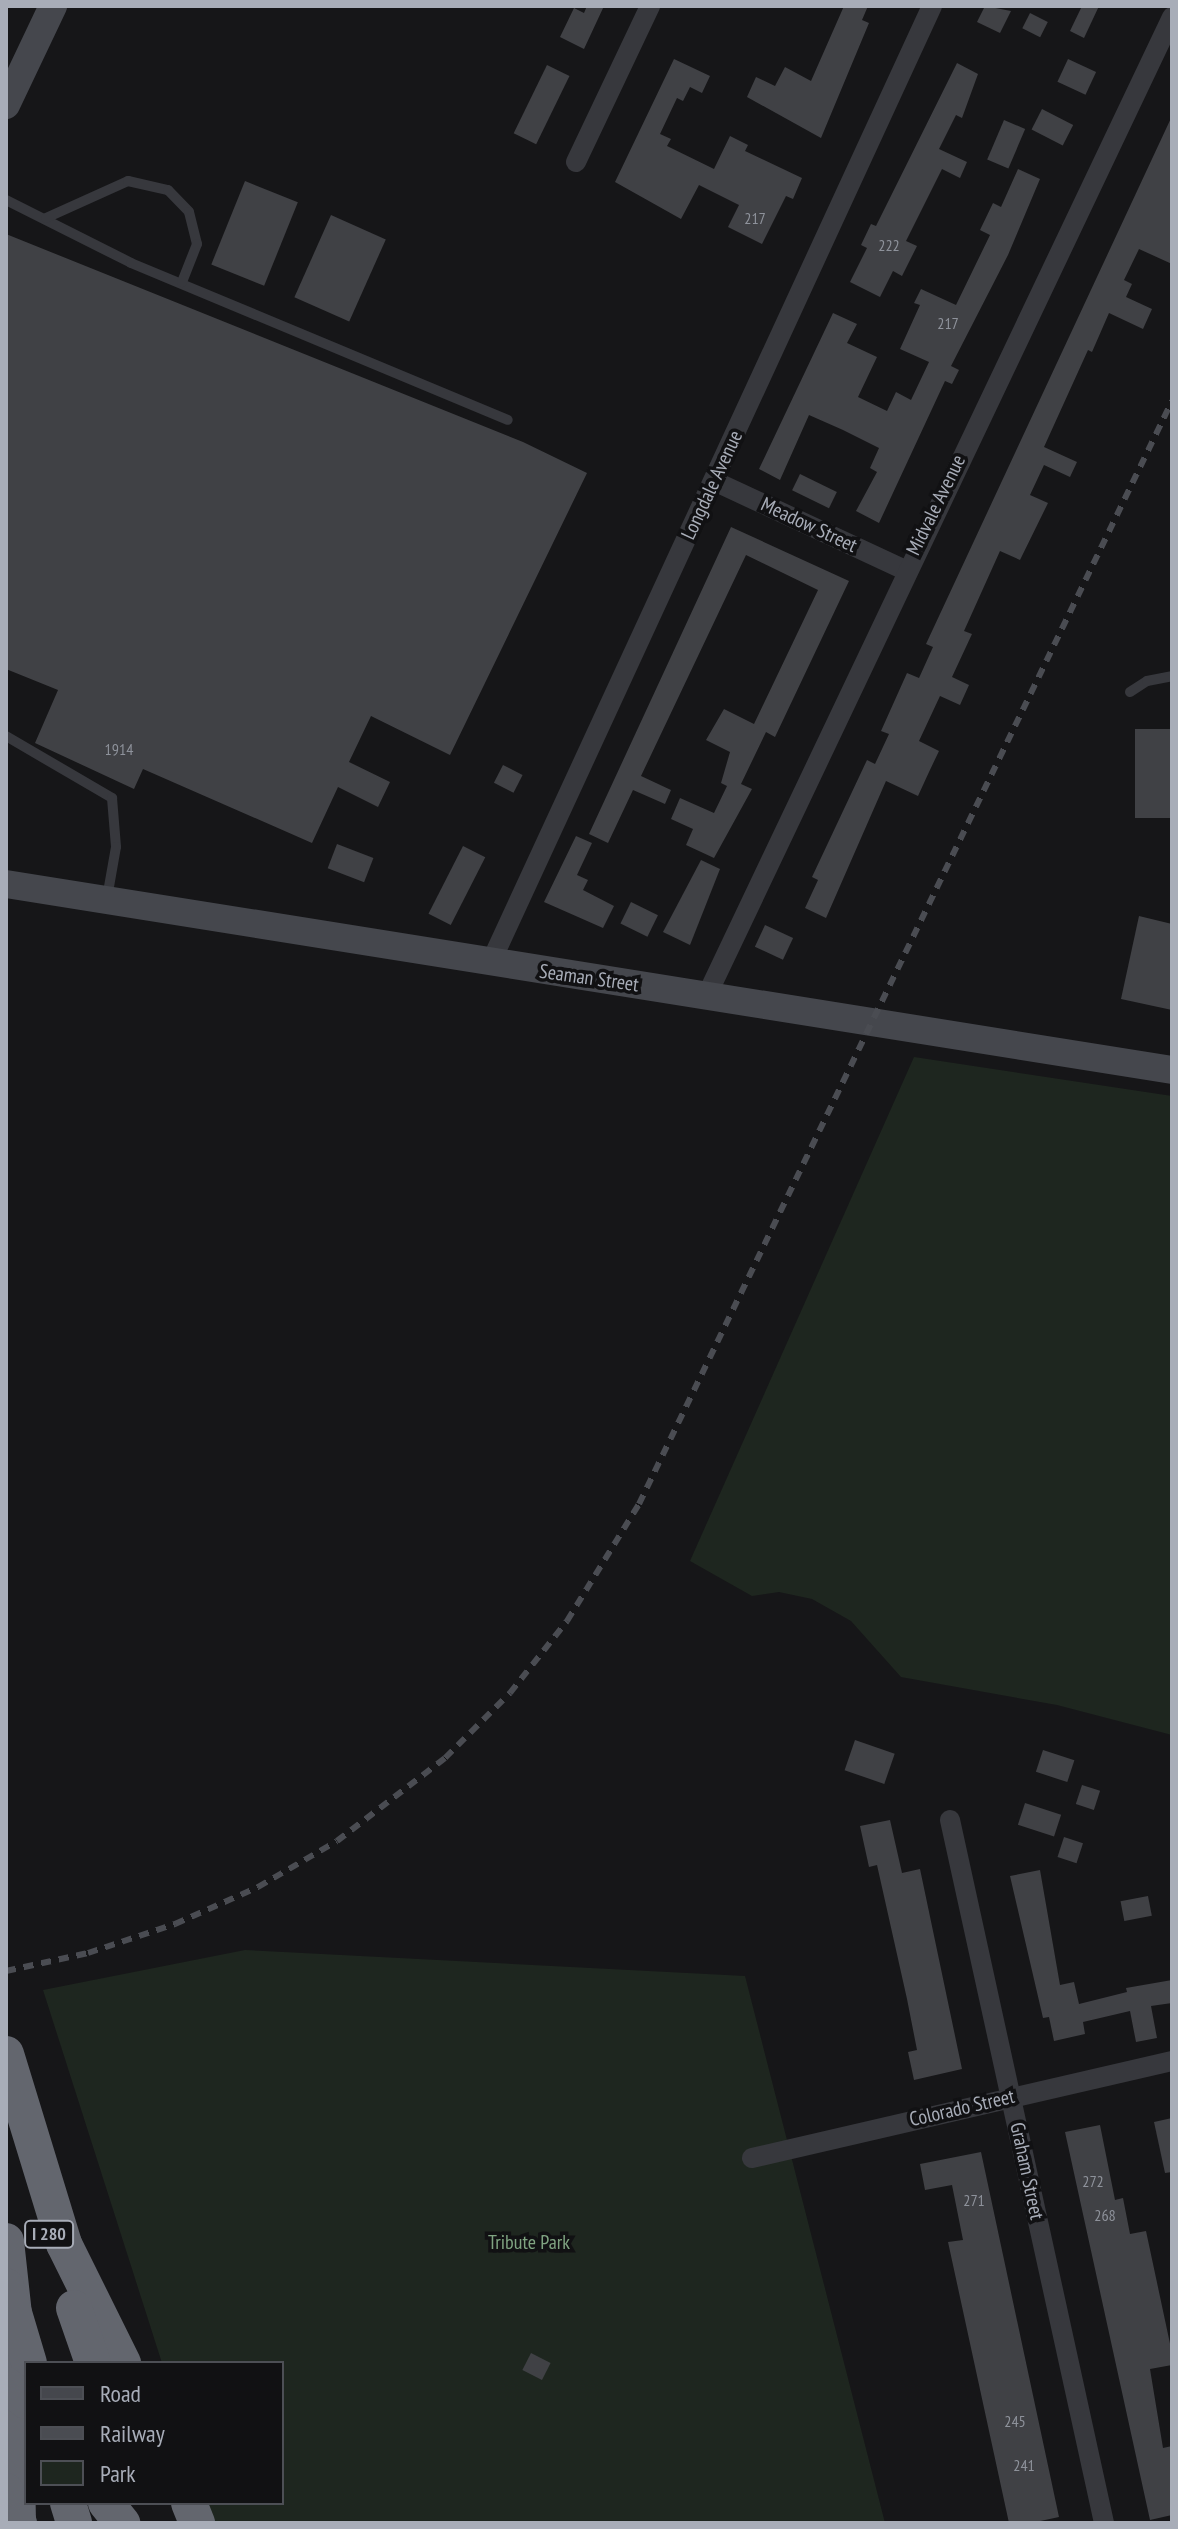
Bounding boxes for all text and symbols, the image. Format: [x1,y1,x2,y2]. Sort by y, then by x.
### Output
house number: 217 [744,208,766,228]
house number: 222 [878,235,900,255]
house number: 217 [937,313,959,333]
street label: Longdale Avenue [676,427,748,543]
street label: Midvale Avenue [901,451,971,559]
street label: Meadow Street [757,492,861,558]
house number: 1914 [105,739,133,759]
street label: Seaman Street [538,959,640,997]
street label: Colorado Street [907,2084,1017,2132]
street label: Graham Street [1005,2120,1049,2222]
house number: 272 [1082,2171,1104,2191]
house number: 271 [963,2190,985,2210]
house number: 268 [1094,2205,1116,2225]
road number: I 280 [23,2220,75,2248]
park label: Tribute Park [488,2230,570,2254]
legend [24,2361,284,2505]
text: Road [100,2378,141,2409]
house number: 245 [1004,2411,1026,2431]
text: Railway [100,2418,165,2449]
house number: 241 [1013,2455,1035,2475]
text: Park [100,2458,136,2489]

